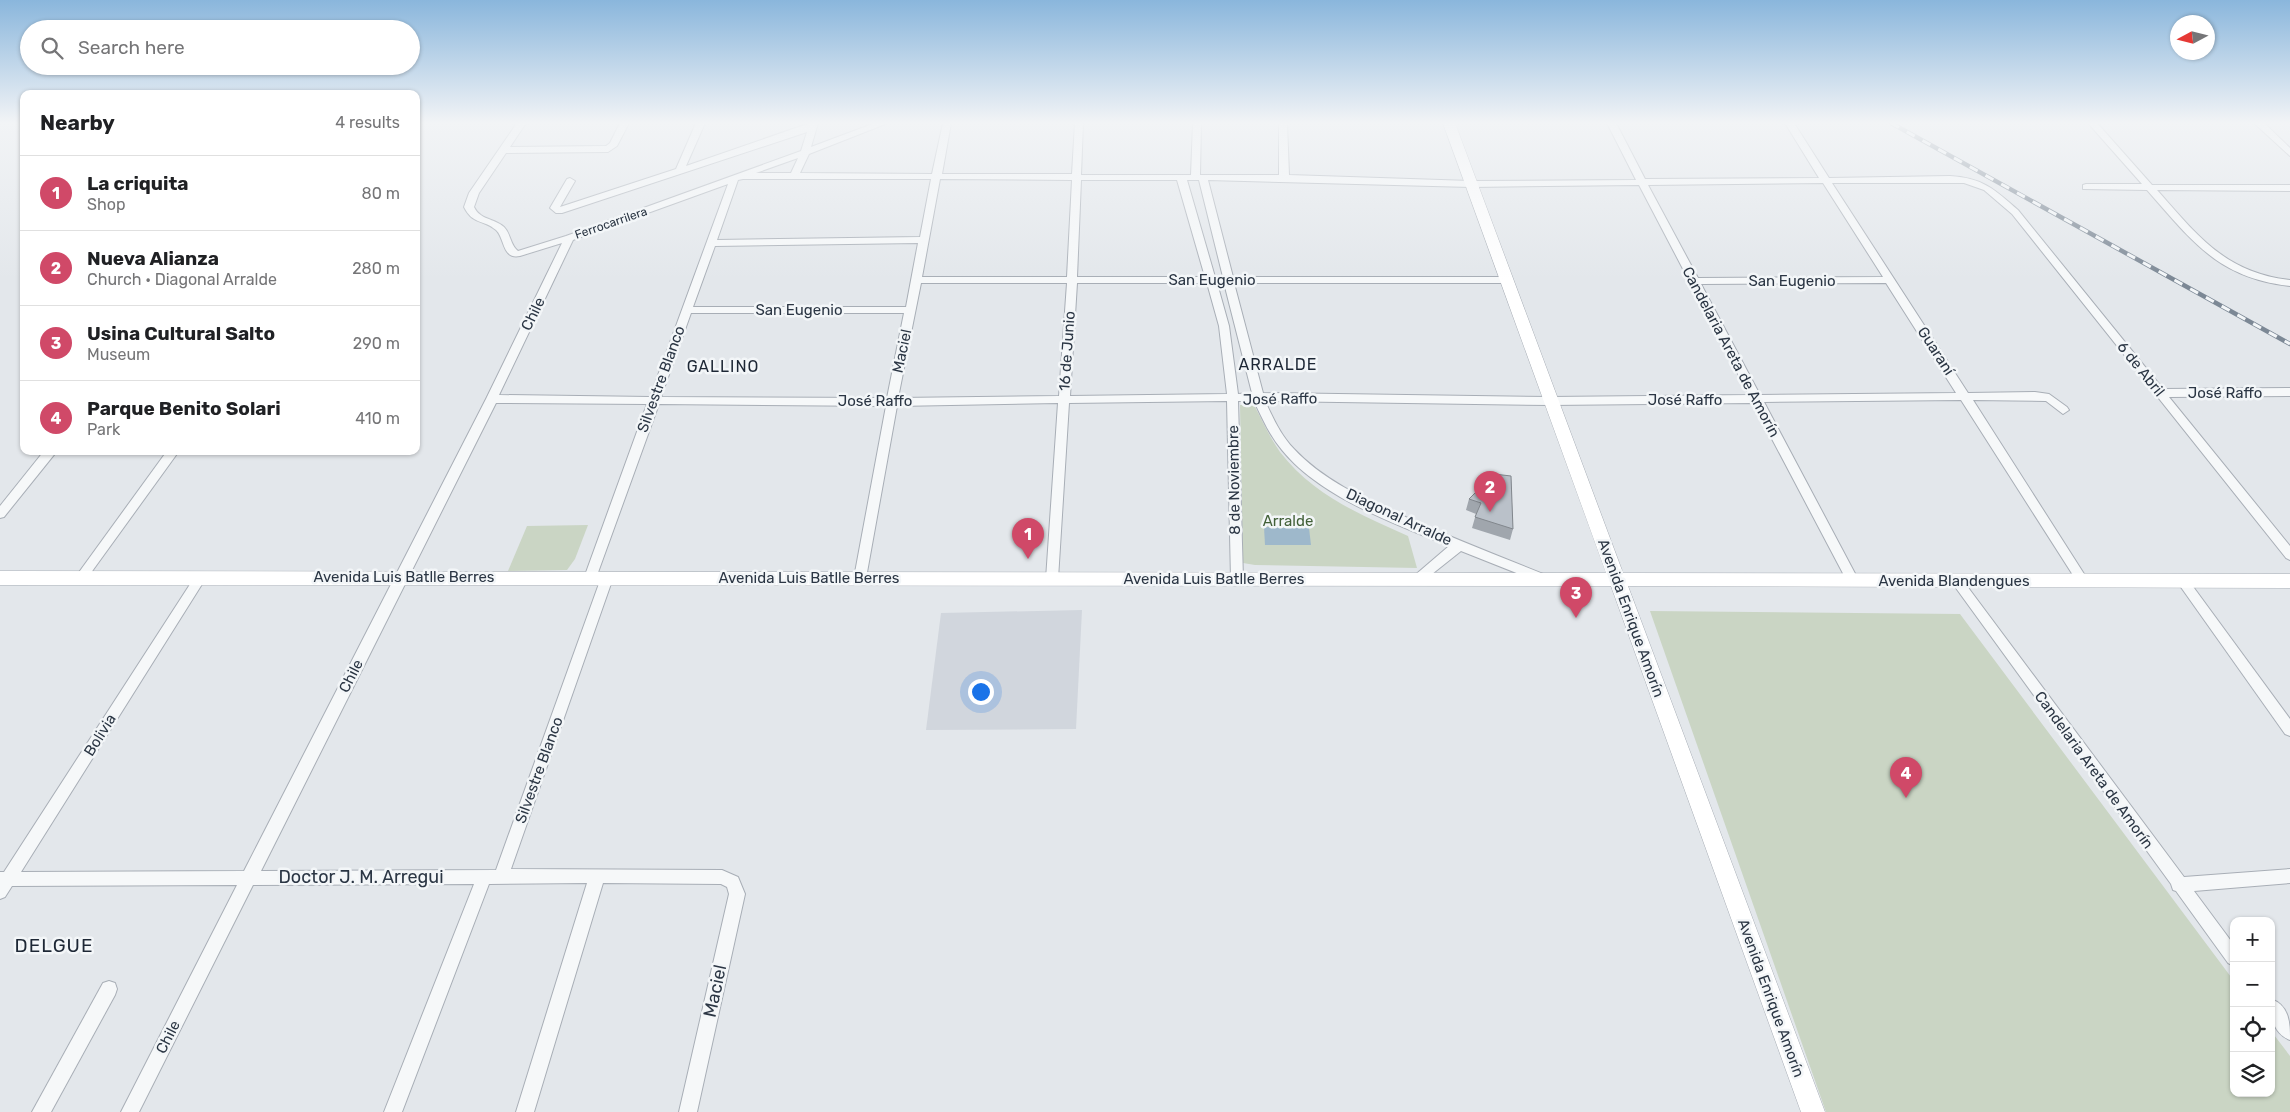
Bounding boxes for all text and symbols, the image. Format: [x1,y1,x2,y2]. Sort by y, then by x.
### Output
north arrow [2170,15,2215,60]
search box [20,20,420,75]
icon: search [38,34,66,62]
text: Search here [78,36,185,59]
text: Nearby [40,110,115,135]
text: 4 results [335,113,400,132]
text: La criquita [87,172,189,195]
text: 1 [52,184,60,203]
text: 80 m [362,184,400,203]
text: Shop [87,195,125,214]
street label: Ferrocarrilera [573,204,649,242]
text: Nueva Alianza [87,247,219,270]
text: 2 [51,259,61,278]
text: 280 m [352,259,400,278]
street label: Candelaria Areta de Amorín [1678,264,1784,440]
text: Church · Diagonal Arralde [87,270,277,289]
street label: San Eugenio [1168,271,1256,289]
street label: San Eugenio [1748,272,1836,290]
street label: Chile [517,294,549,334]
street label: San Eugenio [755,301,843,319]
street label: 16 de Junio [1055,310,1079,392]
text: Usina Cultural Salto [87,322,275,345]
street label: Silvestre Blanco [633,323,689,435]
street label: Guaraní [1914,323,1959,380]
street label: Maciel [889,328,915,374]
text: 3 [51,334,61,353]
text: 290 m [353,334,400,353]
street label: 6 de Abril [2113,338,2169,400]
text: Museum [87,345,150,364]
district label: ARRALDE [1238,355,1318,374]
district label: GALLINO [687,357,759,376]
street label: José Raffo [2188,384,2262,402]
street label: José Raffo [1242,389,1318,409]
street label: José Raffo [1648,391,1722,409]
street label: José Raffo [838,392,912,410]
text: Parque Benito Solari [87,397,281,420]
text: 4 [51,409,61,428]
text: 410 m [355,409,400,428]
text: Park [87,420,120,439]
street label: 8 de Noviembre [1224,425,1244,535]
pin: 2 [1474,471,1506,512]
street label: Diagonal Arralde [1343,485,1455,549]
park label: Arralde [1263,512,1313,530]
pin: 1 [1012,518,1044,559]
street label: Avenida Enrique Amorín [1594,536,1668,700]
street label: Avenida Luis Batlle Berres [314,568,495,586]
street label: Avenida Luis Batlle Berres [719,569,900,587]
street label: Avenida Luis Batlle Berres [1124,570,1305,588]
street label: Avenida Blandengues [1878,572,2030,590]
pin: 3 [1560,577,1592,618]
street label: Chile [335,656,367,696]
your location [968,679,994,705]
street label: Candelaria Areta de Amorín [2031,688,2157,852]
street label: Bolivia [80,711,120,759]
street label: Silvestre Blanco [511,714,567,826]
pin: 4 [1890,757,1922,798]
street label: Doctor J. M. Arregui [278,866,444,888]
street label: Avenida Enrique Amorín [1734,916,1808,1080]
map controls [2230,917,2275,1097]
button: + [2230,917,2275,962]
district label: DELGUE [15,934,93,957]
button: − [2230,962,2275,1007]
street label: Maciel [699,963,731,1019]
button: locate [2230,1007,2275,1052]
street label: Chile [152,1017,184,1057]
button: layers [2230,1052,2275,1097]

